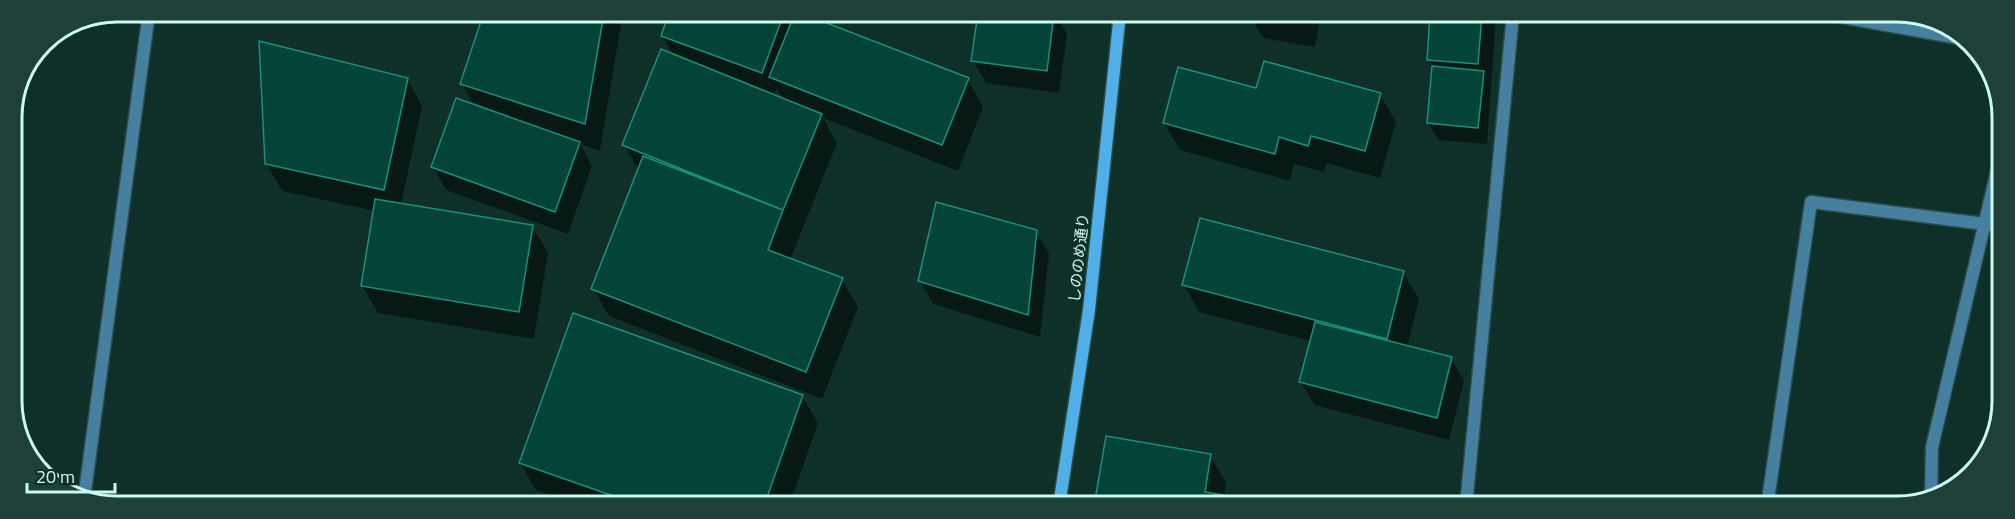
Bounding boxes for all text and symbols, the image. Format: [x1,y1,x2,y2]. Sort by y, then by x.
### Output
street label: しののめ通り [1062,212,1095,304]
scale bar [27,456,116,494]
text: 20 m [36,463,75,490]

